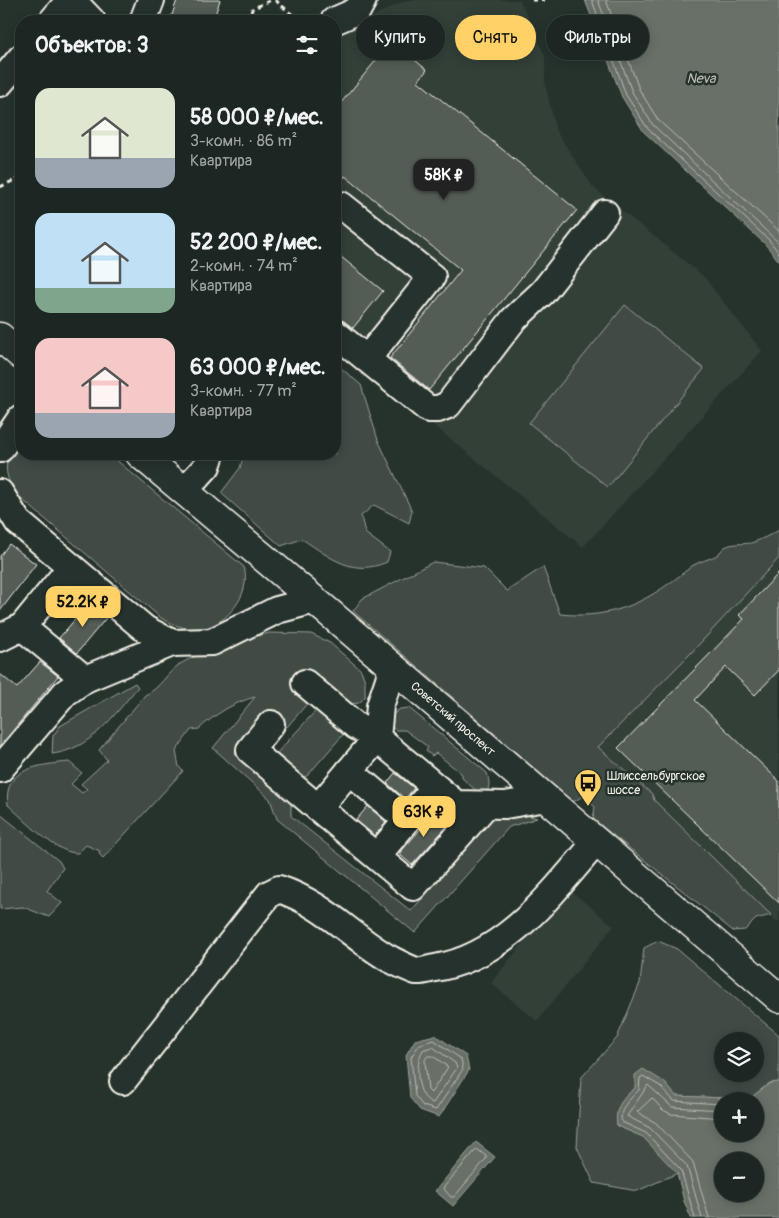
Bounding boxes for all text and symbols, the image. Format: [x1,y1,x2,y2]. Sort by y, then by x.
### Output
chip: Купить [356,15,445,60]
chip: Снять [455,15,536,60]
chip: Фильтры [546,15,649,60]
icon: filters [293,31,321,59]
text: Объектов: 3 [35,32,149,59]
water label: Neva [686,70,717,87]
text: 58 000 ₽/мес. [190,104,324,131]
icon: home [75,108,135,168]
text: 3-комн. · 86 m² [190,131,297,151]
text: Квартира [190,151,252,171]
pin: 58K ₽ [409,158,479,201]
text: 58K ₽ [424,165,464,185]
text: 52 200 ₽/мес. [190,229,322,256]
icon: home [75,233,135,293]
text: 2-комн. · 74 m² [190,256,298,276]
text: Квартира [190,276,252,296]
text: 63 000 ₽/мес. [190,354,326,381]
icon: home [75,358,135,418]
text: 3-комн. · 77 m² [190,381,297,401]
text: Квартира [190,401,252,421]
pin: 52.2K ₽ [37,586,129,628]
text: 52.2K ₽ [57,592,109,612]
street label: Советский проспект [408,679,498,759]
bus stop icon: Шлиссельбургское шоссе [573,768,603,807]
place label: Шлиссельбургское шоссе [607,769,705,798]
pin: 63K ₽ [389,796,459,838]
text: 63K ₽ [404,802,444,822]
map controls [714,1032,764,1202]
button: layers [714,1032,764,1082]
button: + [714,1092,764,1142]
button: − [714,1152,764,1202]

